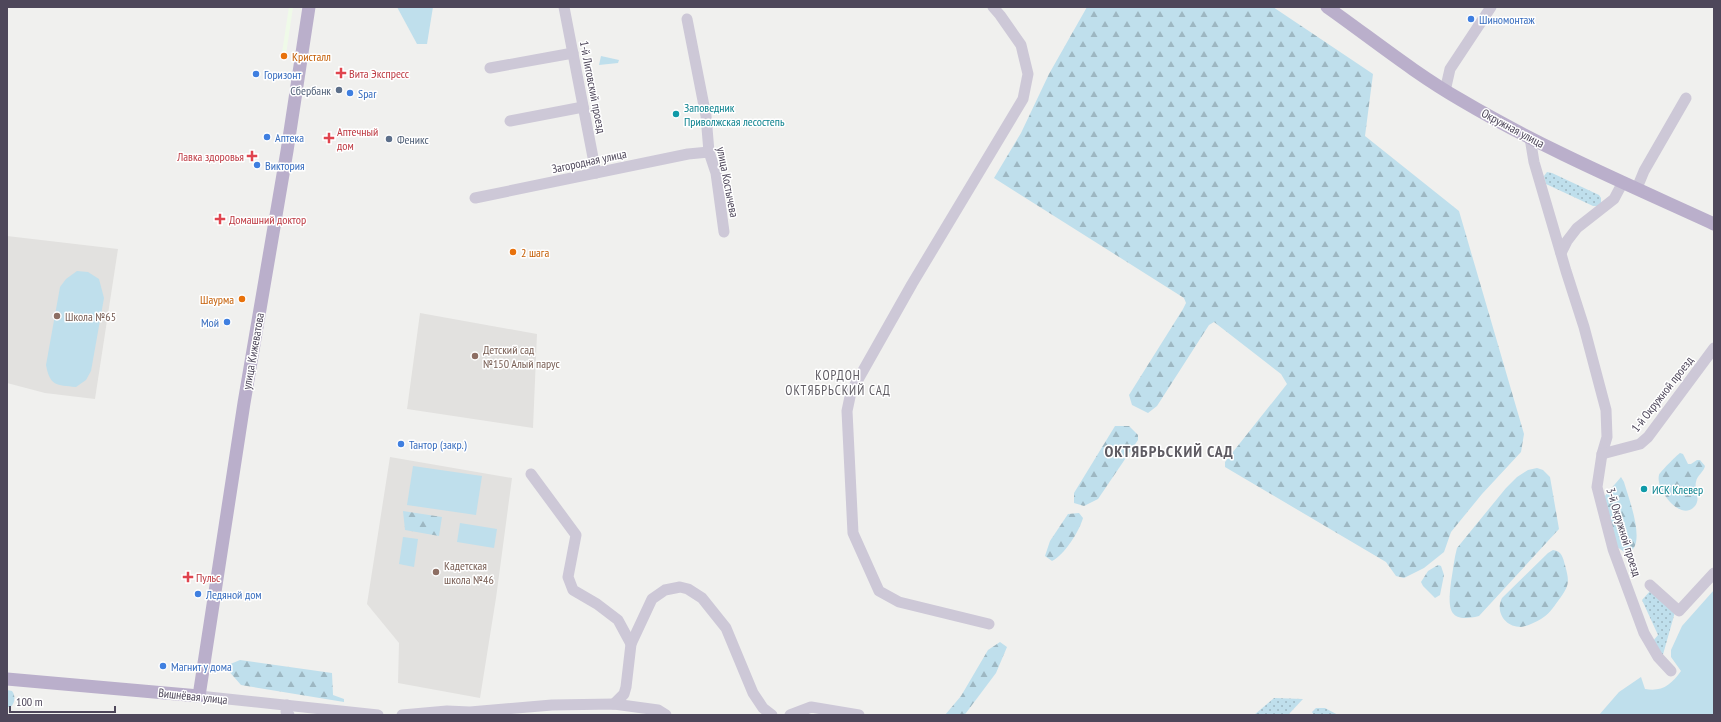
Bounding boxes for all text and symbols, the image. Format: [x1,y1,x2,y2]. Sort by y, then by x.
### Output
place label: Шиномонтаж [1479,12,1535,27]
marker: Шиномонтаж [1466,14,1476,24]
street label: 1-й Литовский проезд [577,40,609,135]
place label: Кристалл [292,49,331,64]
marker: Кристалл [279,51,289,61]
place label: Вита Экспресс [349,66,410,81]
place label: Горизонт [264,67,301,82]
marker: Вита Экспресс [336,68,346,78]
marker: Горизонт [251,69,261,79]
place label: Сбербанк [290,83,331,98]
marker: Сбербанк [334,85,344,95]
place label: Spar [358,86,377,101]
marker: Spar [345,88,355,98]
place label: Заповедник Приволжская лесостепь [684,100,785,129]
street label: Окружная улица [1479,105,1547,151]
marker: Заповедник Приволжская лесостепь [671,109,681,119]
place label: Аптечный дом [337,124,378,153]
place label: Аптека [275,130,304,145]
marker: Аптека [262,132,272,142]
place label: Феникс [397,132,430,147]
marker: Аптечный дом [324,133,334,143]
marker: Феникс [384,134,394,144]
street label: улица Костычева [714,145,742,219]
street label: Загородная улица [550,146,628,176]
place label: Лавка здоровья [176,149,244,164]
marker: Лавка здоровья [247,151,257,161]
place label: Виктория [265,158,305,173]
marker: Виктория [252,160,262,170]
place label: Домашний доктор [229,212,306,227]
marker: Домашний доктор [214,213,226,225]
place label: 2 шага [521,245,549,260]
marker: 2 шага [508,247,518,257]
place label: Шаурма [200,292,234,307]
marker: Шаурма [237,294,247,304]
place label: Школа №65 [65,309,116,324]
marker: Школа №65 [52,311,62,321]
street label: улица Кижеватова [239,311,267,391]
place label: Мой [201,315,219,330]
marker: Мой [222,317,232,327]
place label: Детский сад №150 Алый парус [483,342,561,371]
marker: Детский сад №150 Алый парус [470,351,480,361]
street label: 1-й Окружной проезд [1628,352,1697,435]
district label: КОРДОН ОКТЯБРЬСКИЙ САД [785,367,891,399]
place label: Тантор (закр.) [409,437,467,452]
marker: Тантор (закр.) [396,439,406,449]
district label: ОКТЯБРЬСКИЙ САД [1104,441,1234,461]
place label: ИСК Клевер [1652,482,1703,497]
marker: ИСК Клевер [1639,484,1649,494]
street label: 3-й Окружной проезд [1603,486,1645,579]
place label: Кадетская школа №46 [444,558,494,587]
marker: Кадетская школа №46 [431,567,441,577]
place label: Пульс [196,570,221,585]
marker: Пульс [183,572,193,582]
place label: Ледяной дом [205,587,262,602]
marker: Ледяной дом [193,589,203,599]
place label: Магнит у дома [171,659,232,674]
marker: Магнит у дома [158,661,168,671]
street label: Вишнёвая улица [158,685,229,707]
scale bar [10,688,115,714]
text: 100 m [16,694,43,709]

